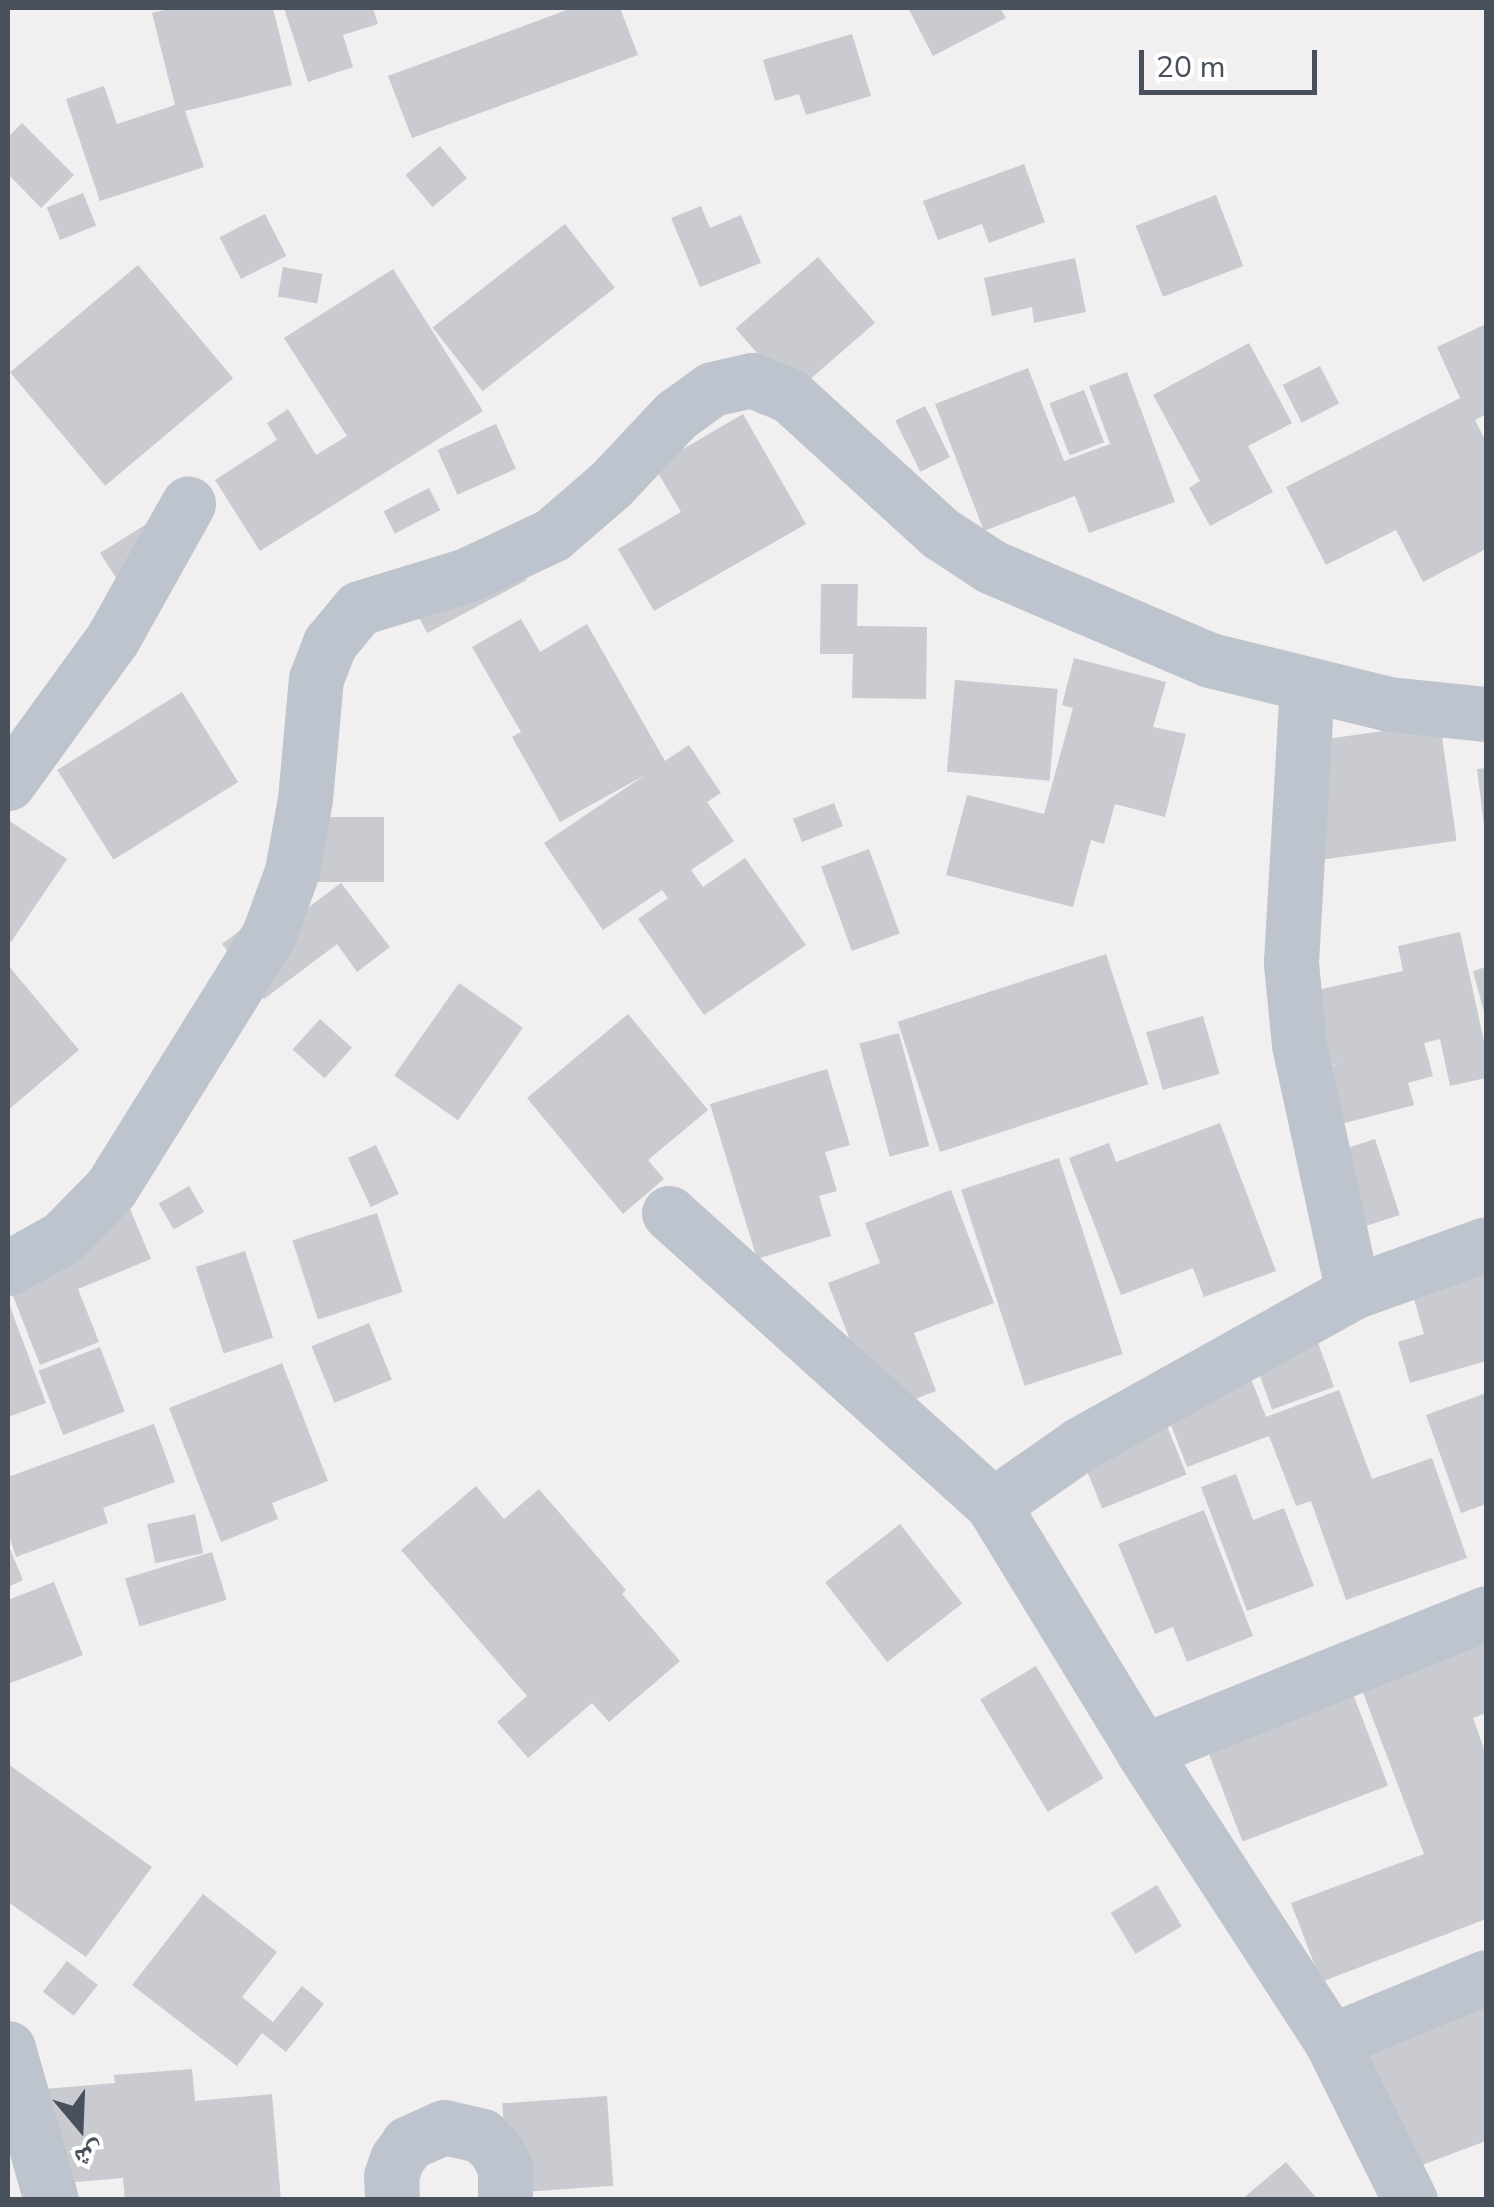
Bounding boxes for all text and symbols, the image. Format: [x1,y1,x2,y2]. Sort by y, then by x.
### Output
scale bar [1144,30,1322,92]
text: 20 m [1156,47,1225,88]
north arrow [30,2077,130,2177]
text: ش [70,2133,110,2178]

